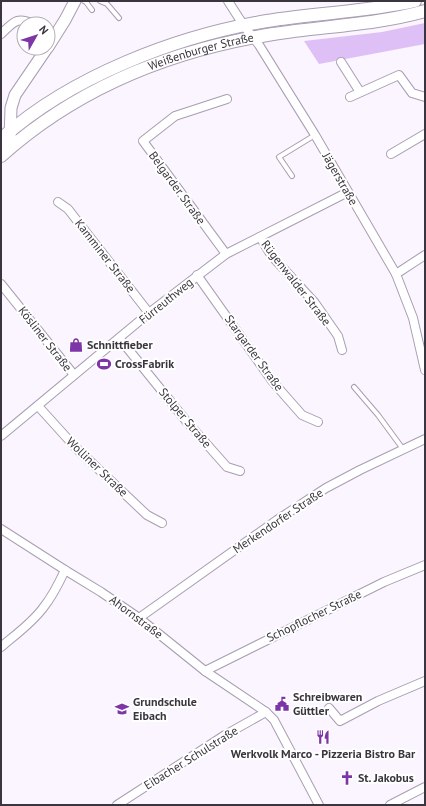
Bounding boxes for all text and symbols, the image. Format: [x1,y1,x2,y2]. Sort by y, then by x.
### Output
north arrow [16,16,56,56]
text: N [36,22,51,37]
street label: Weißenburger Straße [146,29,255,73]
street label: Belgarder Straße [146,148,209,227]
street label: Jägerstraße [319,149,362,208]
street label: Kamminer Straße [72,216,139,295]
street label: Rügenwalder Straße [258,237,334,328]
street label: Fürreuthweg [136,274,196,327]
street label: Kösliner Straße [15,303,75,374]
street label: Stargarder Straße [222,312,287,394]
shop icon: Schnittfieber [68,337,84,353]
place label: Schnittfieber [87,337,153,352]
sports icon: CrossFabrik [96,356,112,372]
place label: CrossFabrik [115,356,174,371]
street label: Stolper Straße [156,385,215,451]
street label: Wolliner Straße [63,434,131,500]
street label: Merkendorfer Straße [230,485,326,556]
street label: Schopflocher Straße [264,586,364,645]
street label: Ahornstraße [107,592,166,642]
place label: Schreibwaren Güttler [293,689,362,718]
place label: Grundschule Eibach [133,694,197,723]
public building icon: Schreibwaren Güttler [274,696,290,712]
school or university icon: Grundschule Eibach [114,701,130,717]
street label: Eibacher Schulstraße [141,723,241,793]
restaurant icon: Werkvolk Marco - Pizzeria Bistro Bar [315,729,331,745]
place label: Werkvolk Marco - Pizzeria Bistro Bar [231,746,416,761]
church icon: St. Jakobus [339,770,355,786]
place label: St. Jakobus [358,770,414,785]

